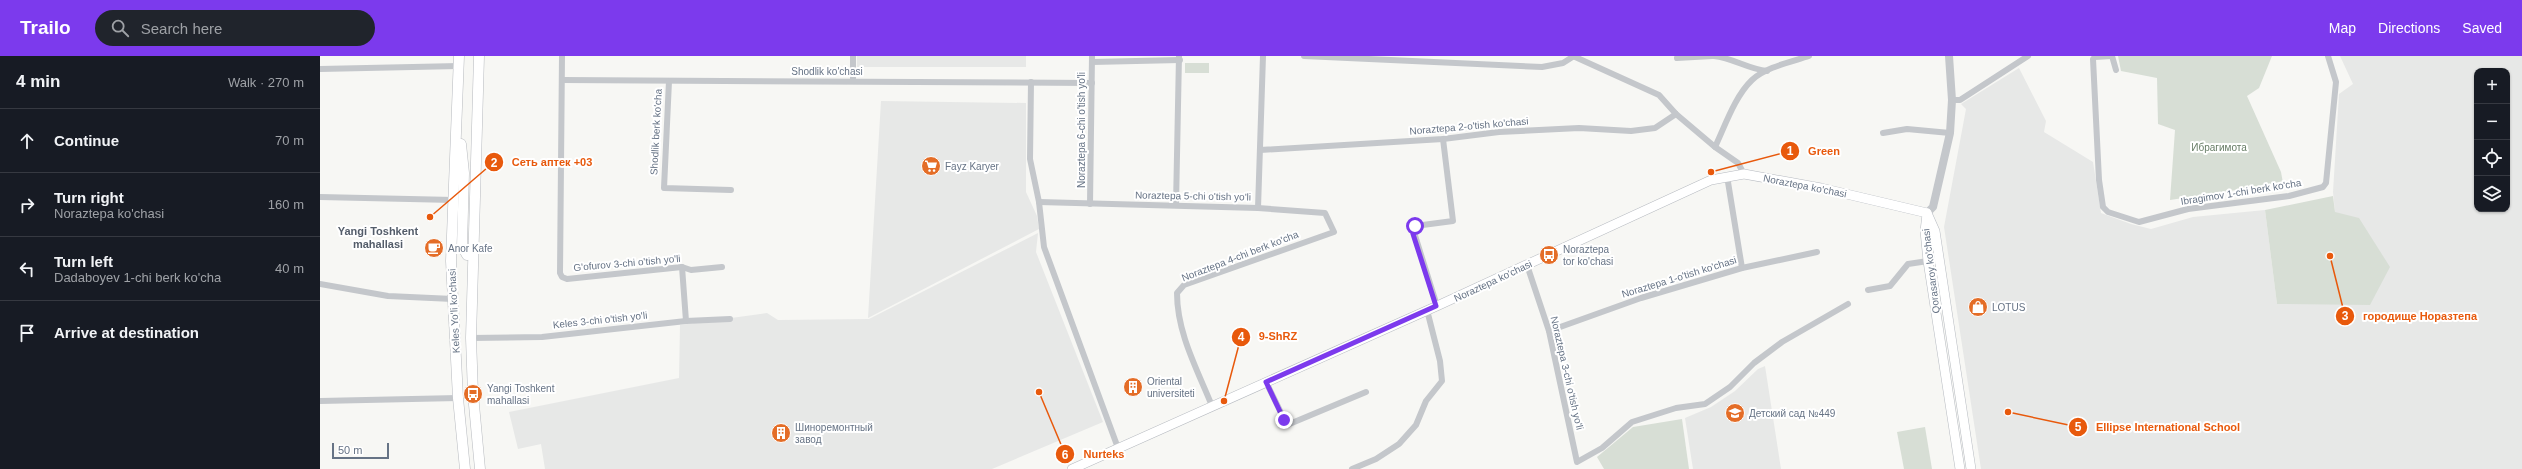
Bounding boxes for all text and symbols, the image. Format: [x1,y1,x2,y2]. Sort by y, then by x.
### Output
search box [95,10,375,46]
text: Trailo [20,17,71,38]
icon: search [109,17,131,39]
text: Search here [141,20,222,37]
text: Map [2329,20,2356,36]
text: Directions [2378,20,2440,36]
text: Saved [2462,20,2502,36]
street label: Shodlik ko'chasi [791,66,863,77]
map controls [2474,68,2510,212]
button: + [2474,68,2510,104]
text: 4 min [16,72,60,91]
street label: Noraztepa 6-chi o'tish yo'li [1076,72,1087,188]
text: Walk · 270 m [228,75,304,90]
street label: Shodlik berk ko'cha [648,88,664,175]
button: − [2474,104,2510,140]
street label: Noraztepa 2-o'tish ko'chasi [1409,115,1529,137]
icon: ahead [16,130,38,152]
text: Continue [54,132,119,149]
text: 70 m [275,133,304,148]
callout: Green [1780,139,1847,162]
button: locate [2474,140,2510,176]
park label: Ибрагимота [2191,142,2247,153]
text: 1 [1787,144,1794,158]
text: Green [1808,145,1840,157]
callout: Сеть аптек +03 [484,151,600,174]
supermarket icon: Fayz Karyer [920,155,942,177]
text: 2 [491,156,498,170]
text: Сеть аптек +03 [512,156,592,168]
place label: Fayz Karyer [945,161,1000,172]
street label: Noraztepa ko'chasi [1762,173,1848,199]
button: layers [2474,176,2510,212]
street label: Ibragimov 1-chi berk ko'cha [2180,177,2303,207]
text: Turn right [54,189,124,206]
street label: Noraztepa 5-chi o'tish yo'li [1135,189,1251,203]
icon: right [16,194,38,216]
text: 160 m [268,197,304,212]
text: Noraztepa ko'chasi [54,206,164,221]
route start [1406,217,1424,235]
district label: Yangi Toshkent mahallasi [338,225,419,250]
street label: Noraztepa 4-chi berk ko'cha [1180,228,1300,283]
street label: Qorasaroy ko'chasi [1920,228,1942,314]
cafe icon: Anor Kafe [423,237,445,259]
place label: Anor Kafe [448,243,493,254]
bus stop icon: Noraztepa tor ko'chasi [1538,244,1560,266]
place label: Noraztepa tor ko'chasi [1563,244,1613,267]
text: Turn left [54,253,113,270]
street label: G'ofurov 3-chi o'tish yo'li [573,253,681,273]
street label: Noraztepa 1-o'tish ko'chasi [1620,254,1738,300]
icon: left [16,258,38,280]
street label: Noraztepa ko'chasi [1452,258,1534,304]
text: 40 m [275,261,304,276]
street label: Keles Yoʻli koʻchasi [446,269,462,353]
text: Dadaboyev 1-chi berk ko'cha [54,270,221,285]
shop icon: LOTUS [1967,296,1989,318]
place label: LOTUS [1992,302,2026,313]
callout: городище Норазтепа [2335,304,2485,327]
text: 3 [2342,309,2349,323]
street label: Keles 3-chi o'tish yo'li [552,310,648,330]
text: городище Норазтепа [2363,310,2478,322]
street label: Noraztepa 3-chi o'tish yo'li [1549,315,1585,431]
icon: arrive [16,322,38,344]
text: Arrive at destination [54,324,199,341]
callout: 9-ShRZ [1231,325,1305,348]
text: 4 [1238,330,1245,344]
text: 9-ShRZ [1259,330,1298,342]
building icon: Oriental universiteti [1122,376,1144,398]
place label: Oriental universiteti [1147,376,1195,399]
bus stop icon: Yangi Toshkent mahallasi [462,383,484,405]
place label: Yangi Toshkent mahallasi [487,383,555,406]
school or university icon: Детский сад №449 [1724,402,1746,424]
place label: Детский сад №449 [1749,408,1836,419]
route end [1275,411,1293,429]
callout: Ellipse International School [2068,416,2248,439]
text: 5 [2075,420,2082,434]
text: Ellipse International School [2096,421,2240,433]
building icon: Шиноремонтный завод [770,422,792,444]
place label: Шиноремонтный завод [795,422,873,445]
scale bar [332,441,389,460]
callout: Nurteks [1055,443,1132,466]
text: 50 m [338,444,362,456]
text: 6 [1062,448,1069,462]
text: Nurteks [1084,448,1124,460]

